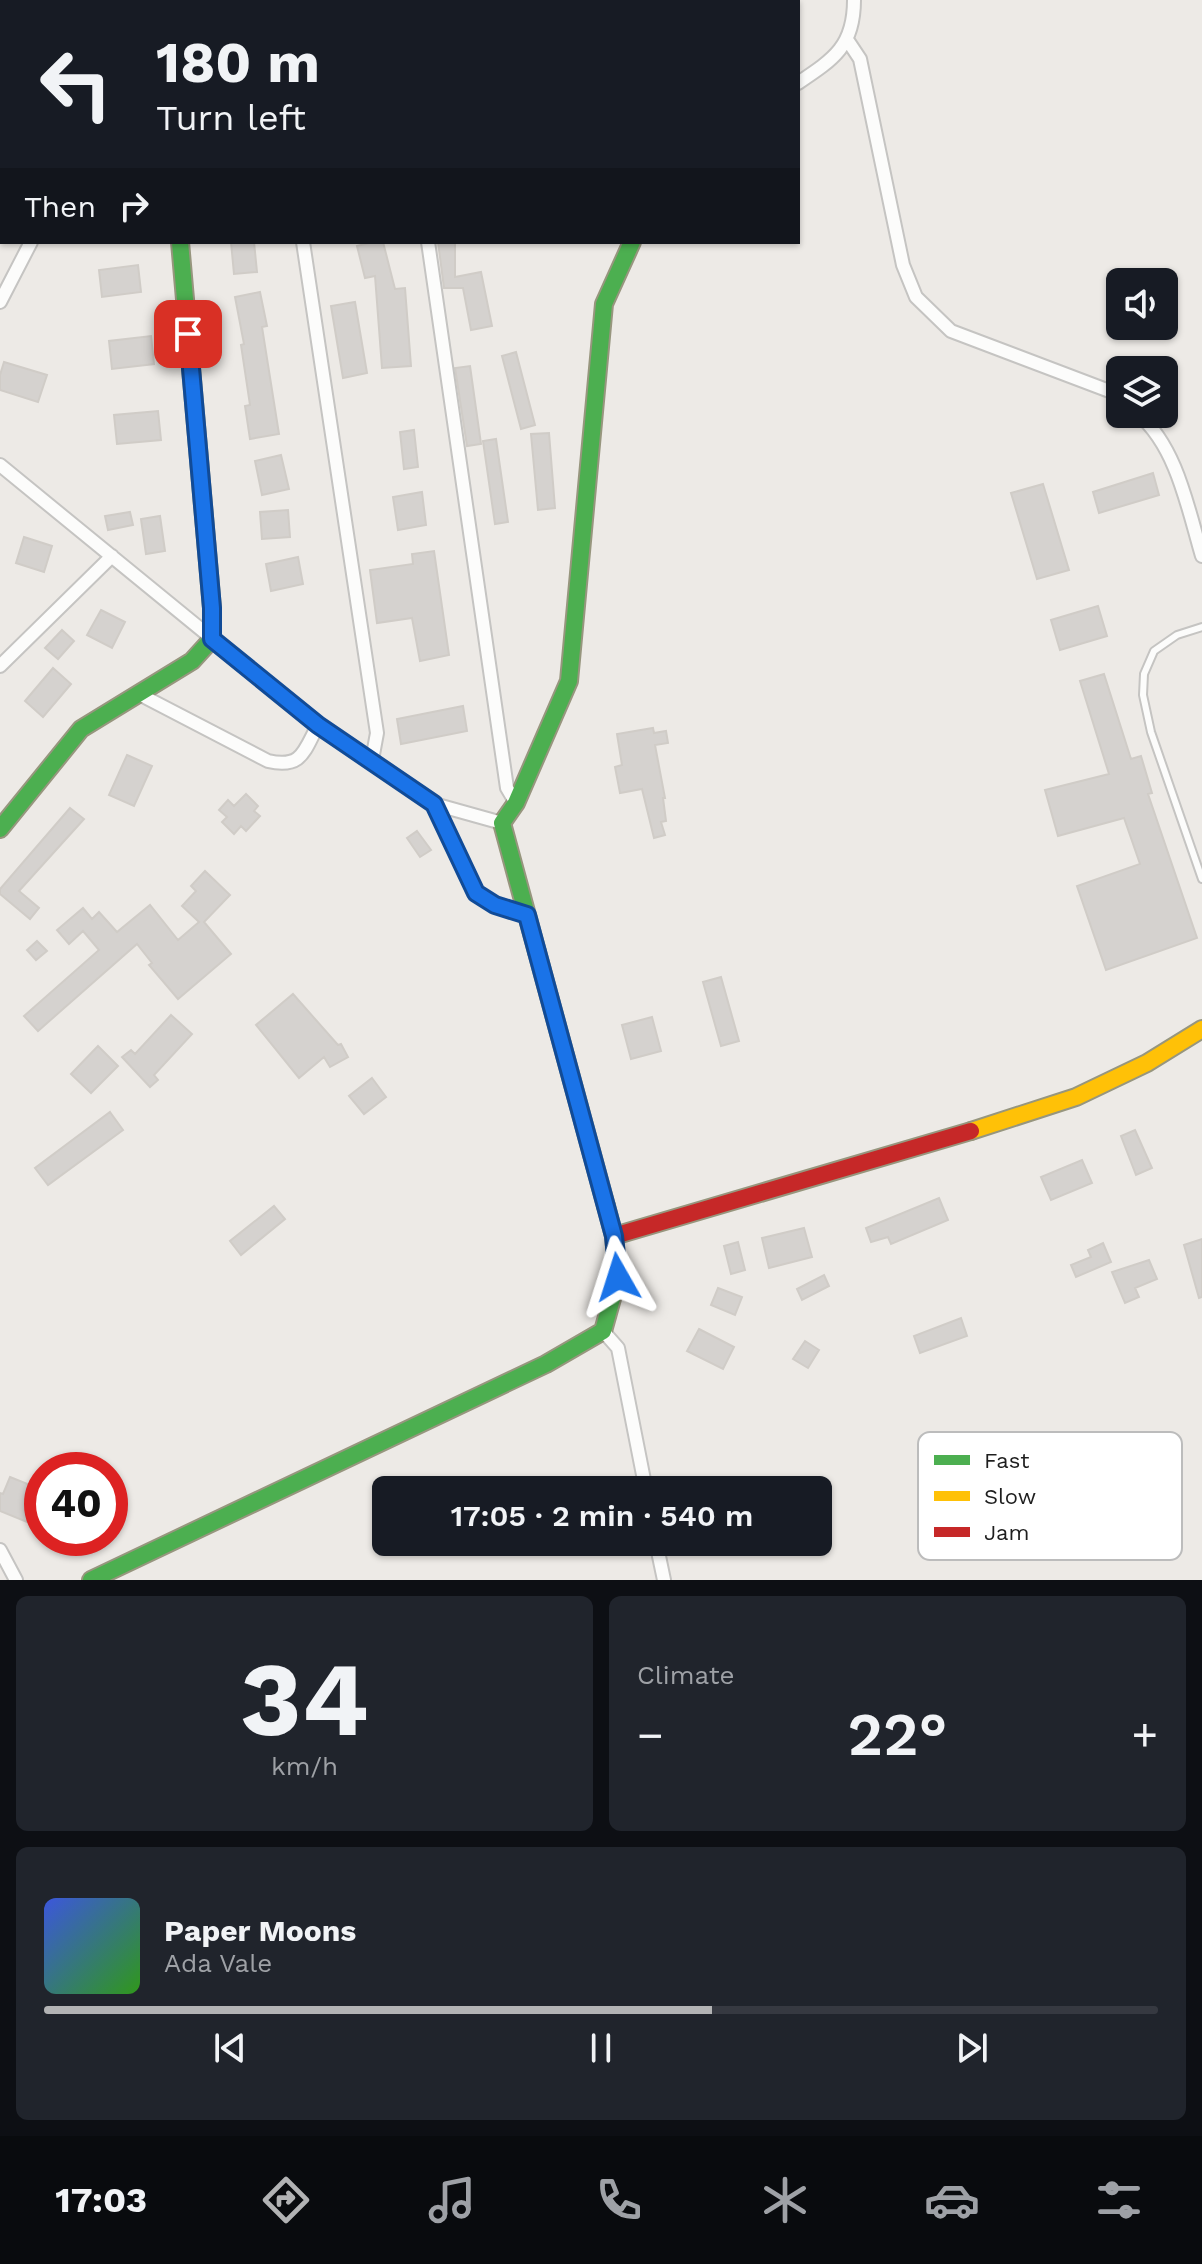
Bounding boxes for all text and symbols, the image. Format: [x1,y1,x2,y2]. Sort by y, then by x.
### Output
text: 180 m [156,30,320,96]
icon: left [24,32,128,136]
text: Turn left [156,97,306,139]
icon: right [112,184,156,228]
text: Then [24,189,96,224]
map controls [1106,268,1178,428]
button: sound [1106,268,1178,340]
pin [154,300,222,368]
icon: arrive [166,312,210,356]
button: layers [1106,356,1178,428]
position arrow [576,1235,660,1319]
legend [918,1432,1182,1560]
text: Fast [984,1448,1030,1473]
speed limit sign: 40 [24,1452,128,1556]
text: Slow [984,1484,1036,1509]
text: 17:05 · 2 min · 540 m [451,1498,753,1533]
text: Jam [984,1520,1029,1545]
text: 34 [240,1638,369,1760]
text: Climate [637,1660,735,1690]
text: 22° [848,1699,947,1770]
text: − [637,1709,664,1761]
text: + [1131,1709,1158,1761]
text: km/h [271,1751,338,1781]
text: Paper Moons [164,1913,356,1948]
text: Ada Vale [164,1948,272,1978]
icon: previous [208,2026,252,2070]
icon: pause [579,2026,623,2070]
icon: next [950,2026,994,2070]
icon: directions [258,2172,314,2228]
icon: music [424,2172,480,2228]
icon: phone [591,2172,647,2228]
icon: climate [757,2172,813,2228]
icon: car [924,2172,980,2228]
icon: filters [1091,2172,1147,2228]
text: 17:03 [55,2179,147,2221]

